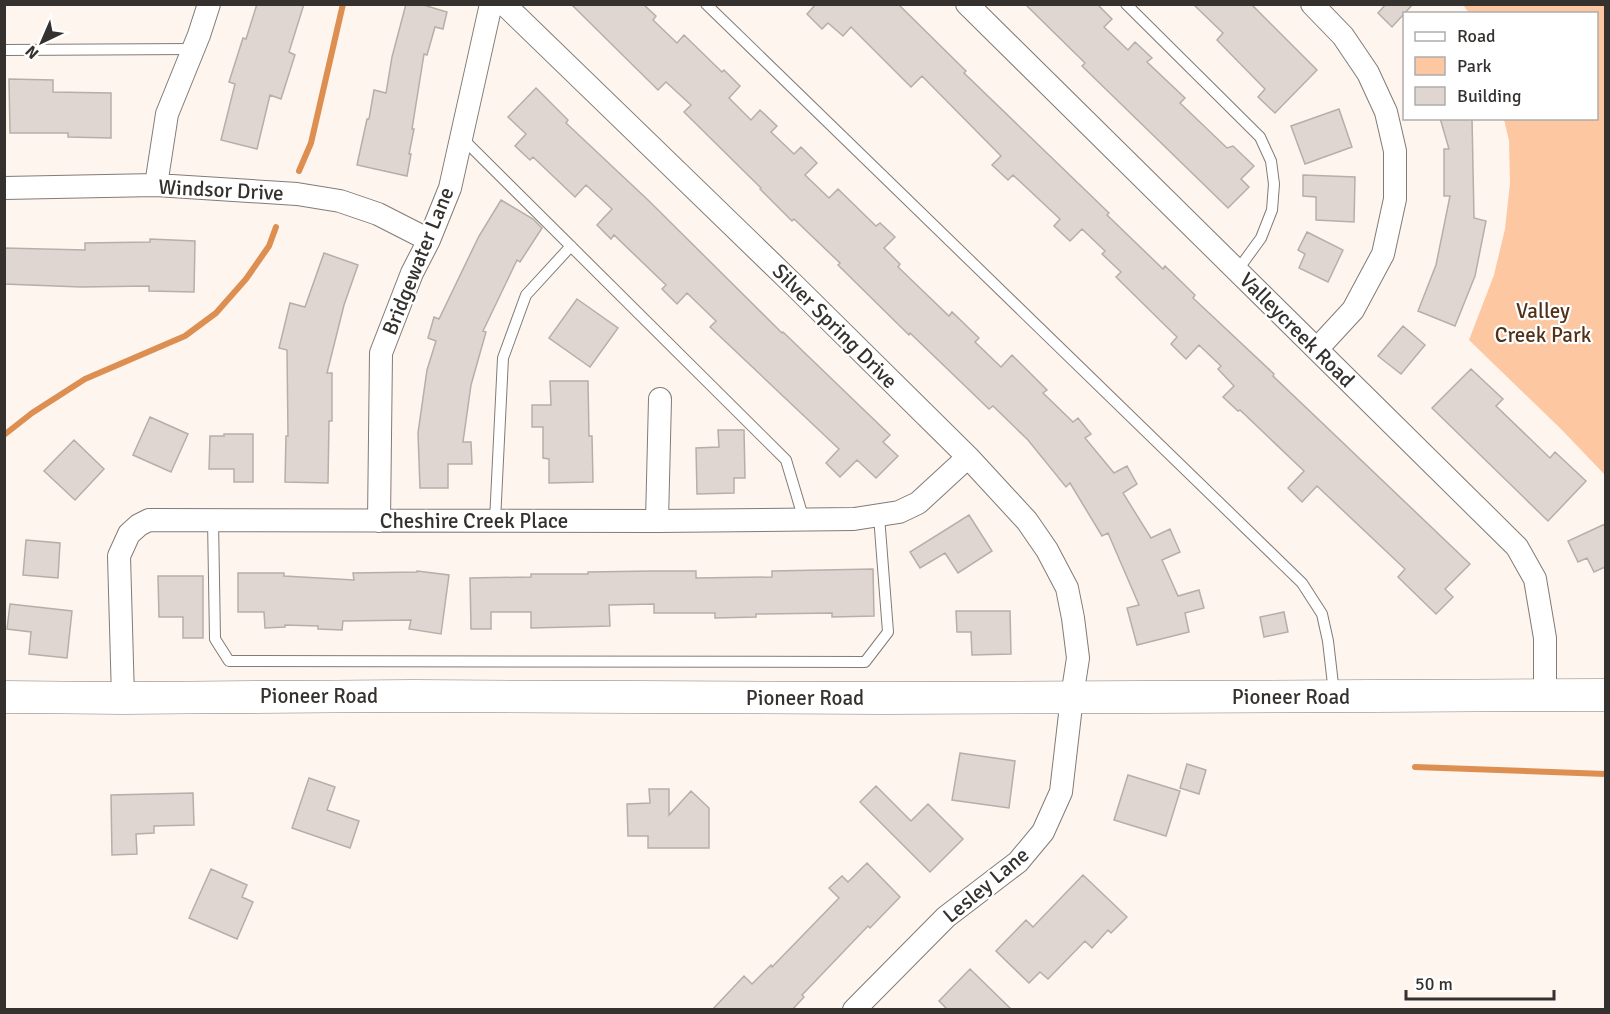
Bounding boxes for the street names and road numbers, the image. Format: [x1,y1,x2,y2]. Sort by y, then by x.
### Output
street label: Windsor Drive [158,174,284,206]
street label: Bridgewater Lane [376,183,460,339]
street label: Silver Spring Drive [767,258,903,394]
street label: Valleycreek Road [1234,267,1360,393]
street label: Cheshire Creek Place [380,508,568,534]
street label: Pioneer Road [260,683,378,709]
street label: Pioneer Road [1232,684,1350,710]
street label: Pioneer Road [746,685,864,711]
street label: Lesley Lane [938,842,1034,928]

